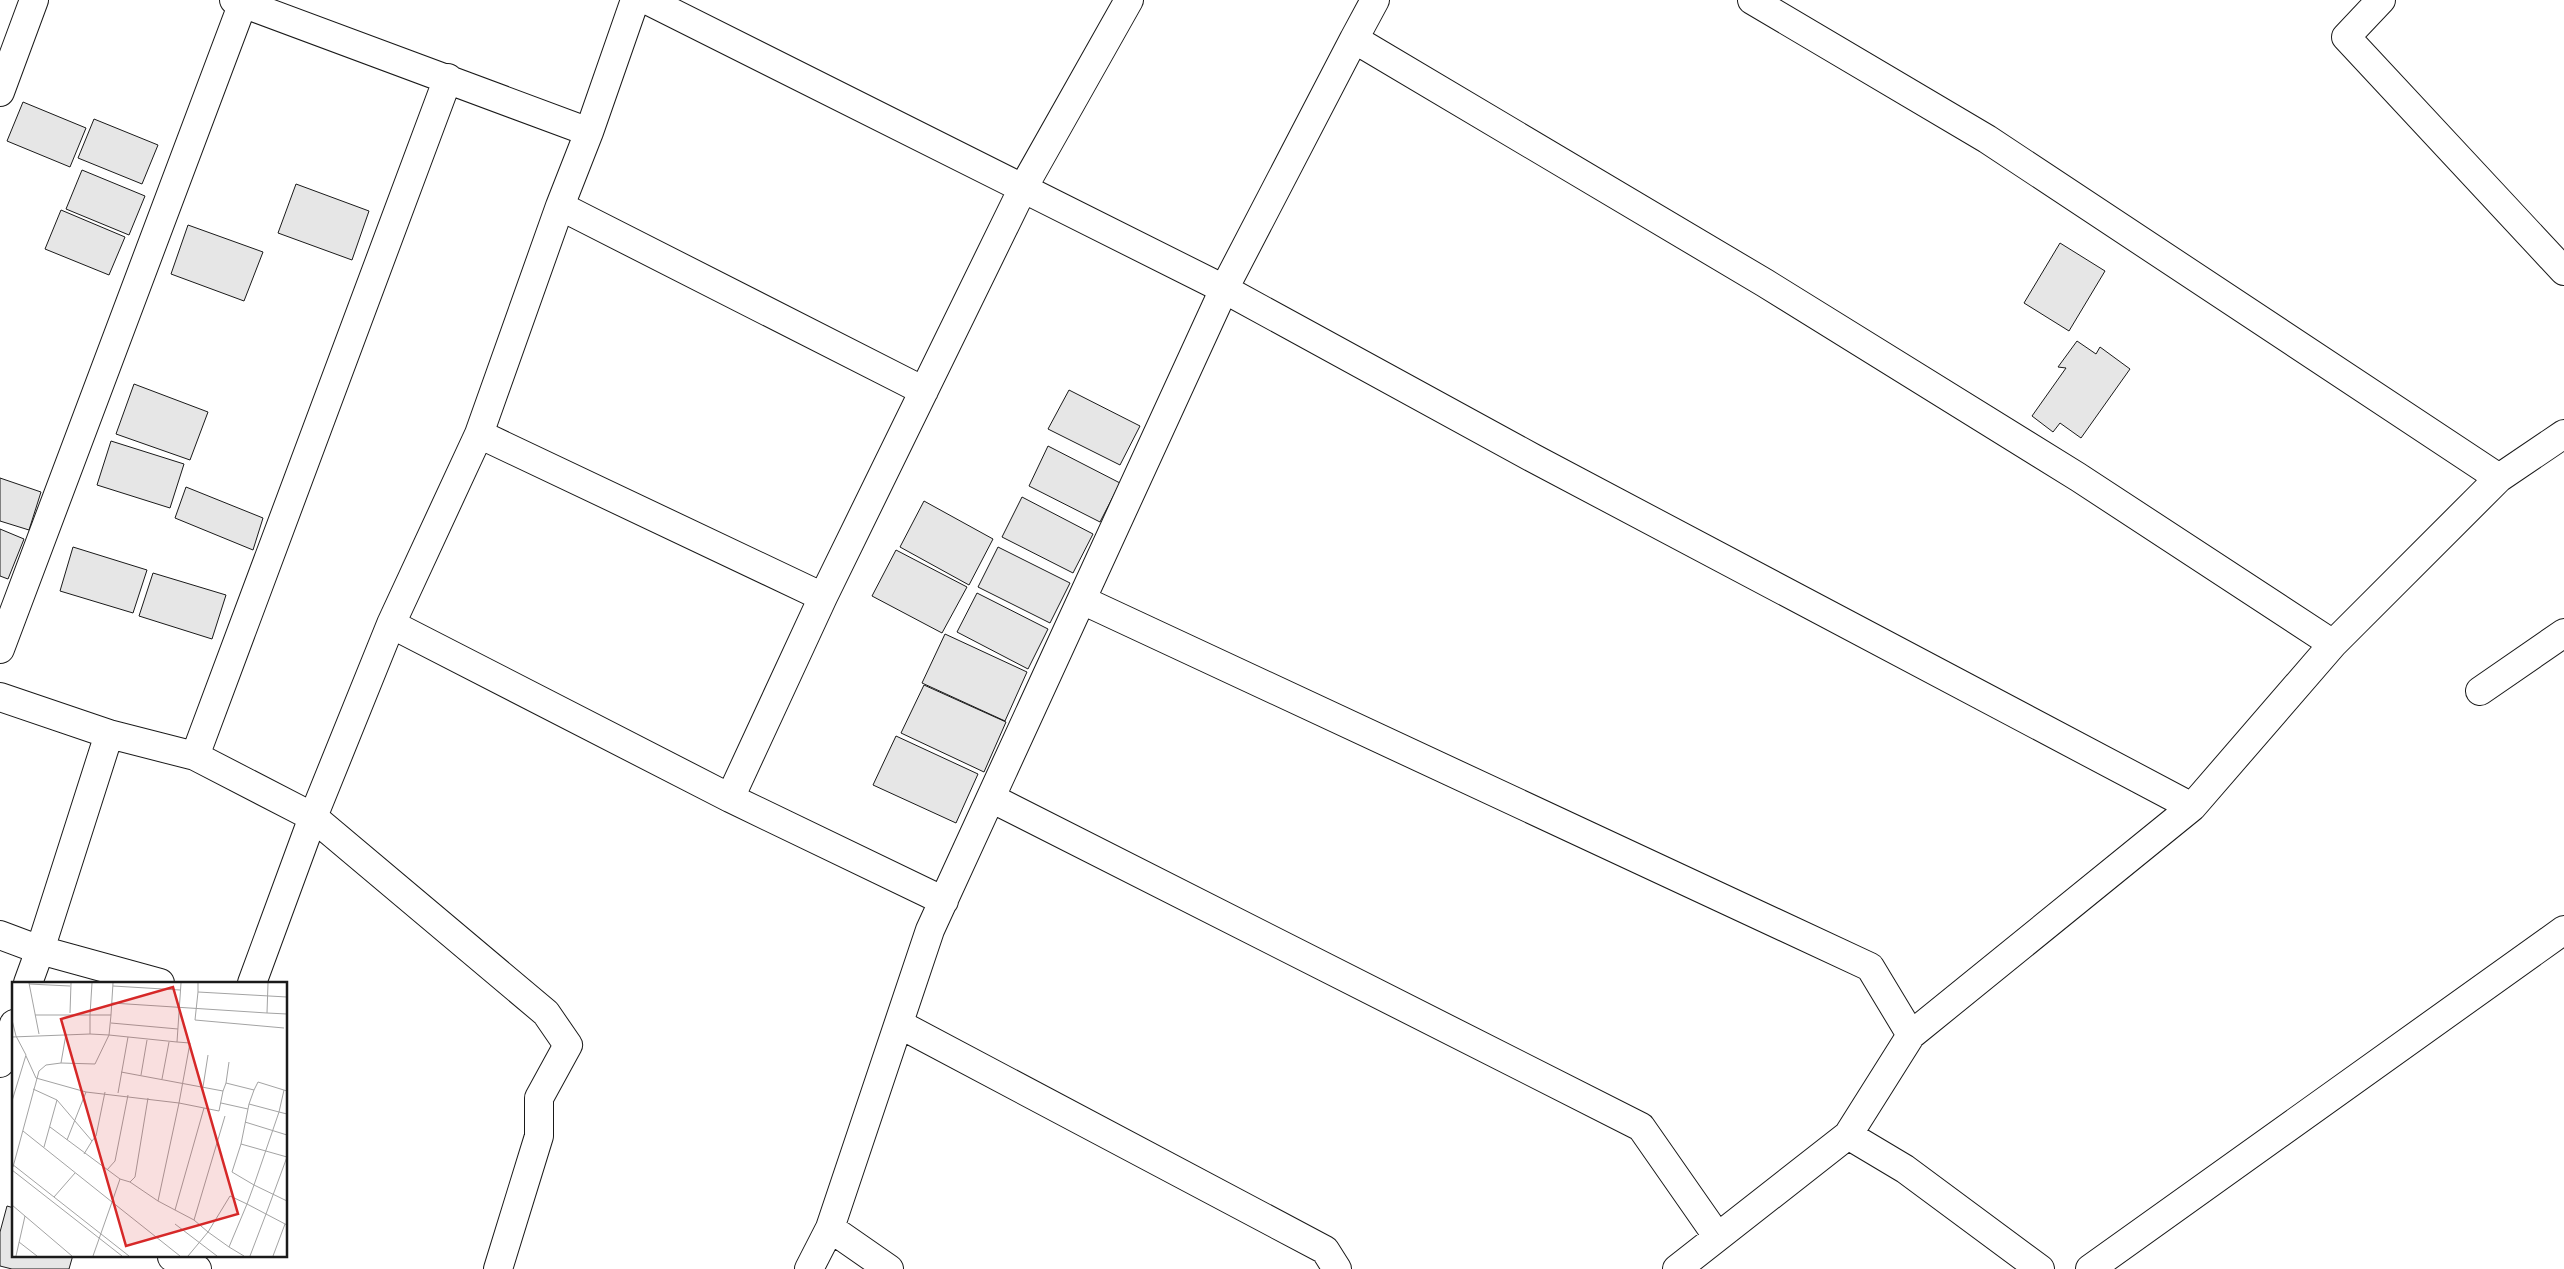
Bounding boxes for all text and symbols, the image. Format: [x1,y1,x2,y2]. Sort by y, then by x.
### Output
inset map [12,982,288,1256]

